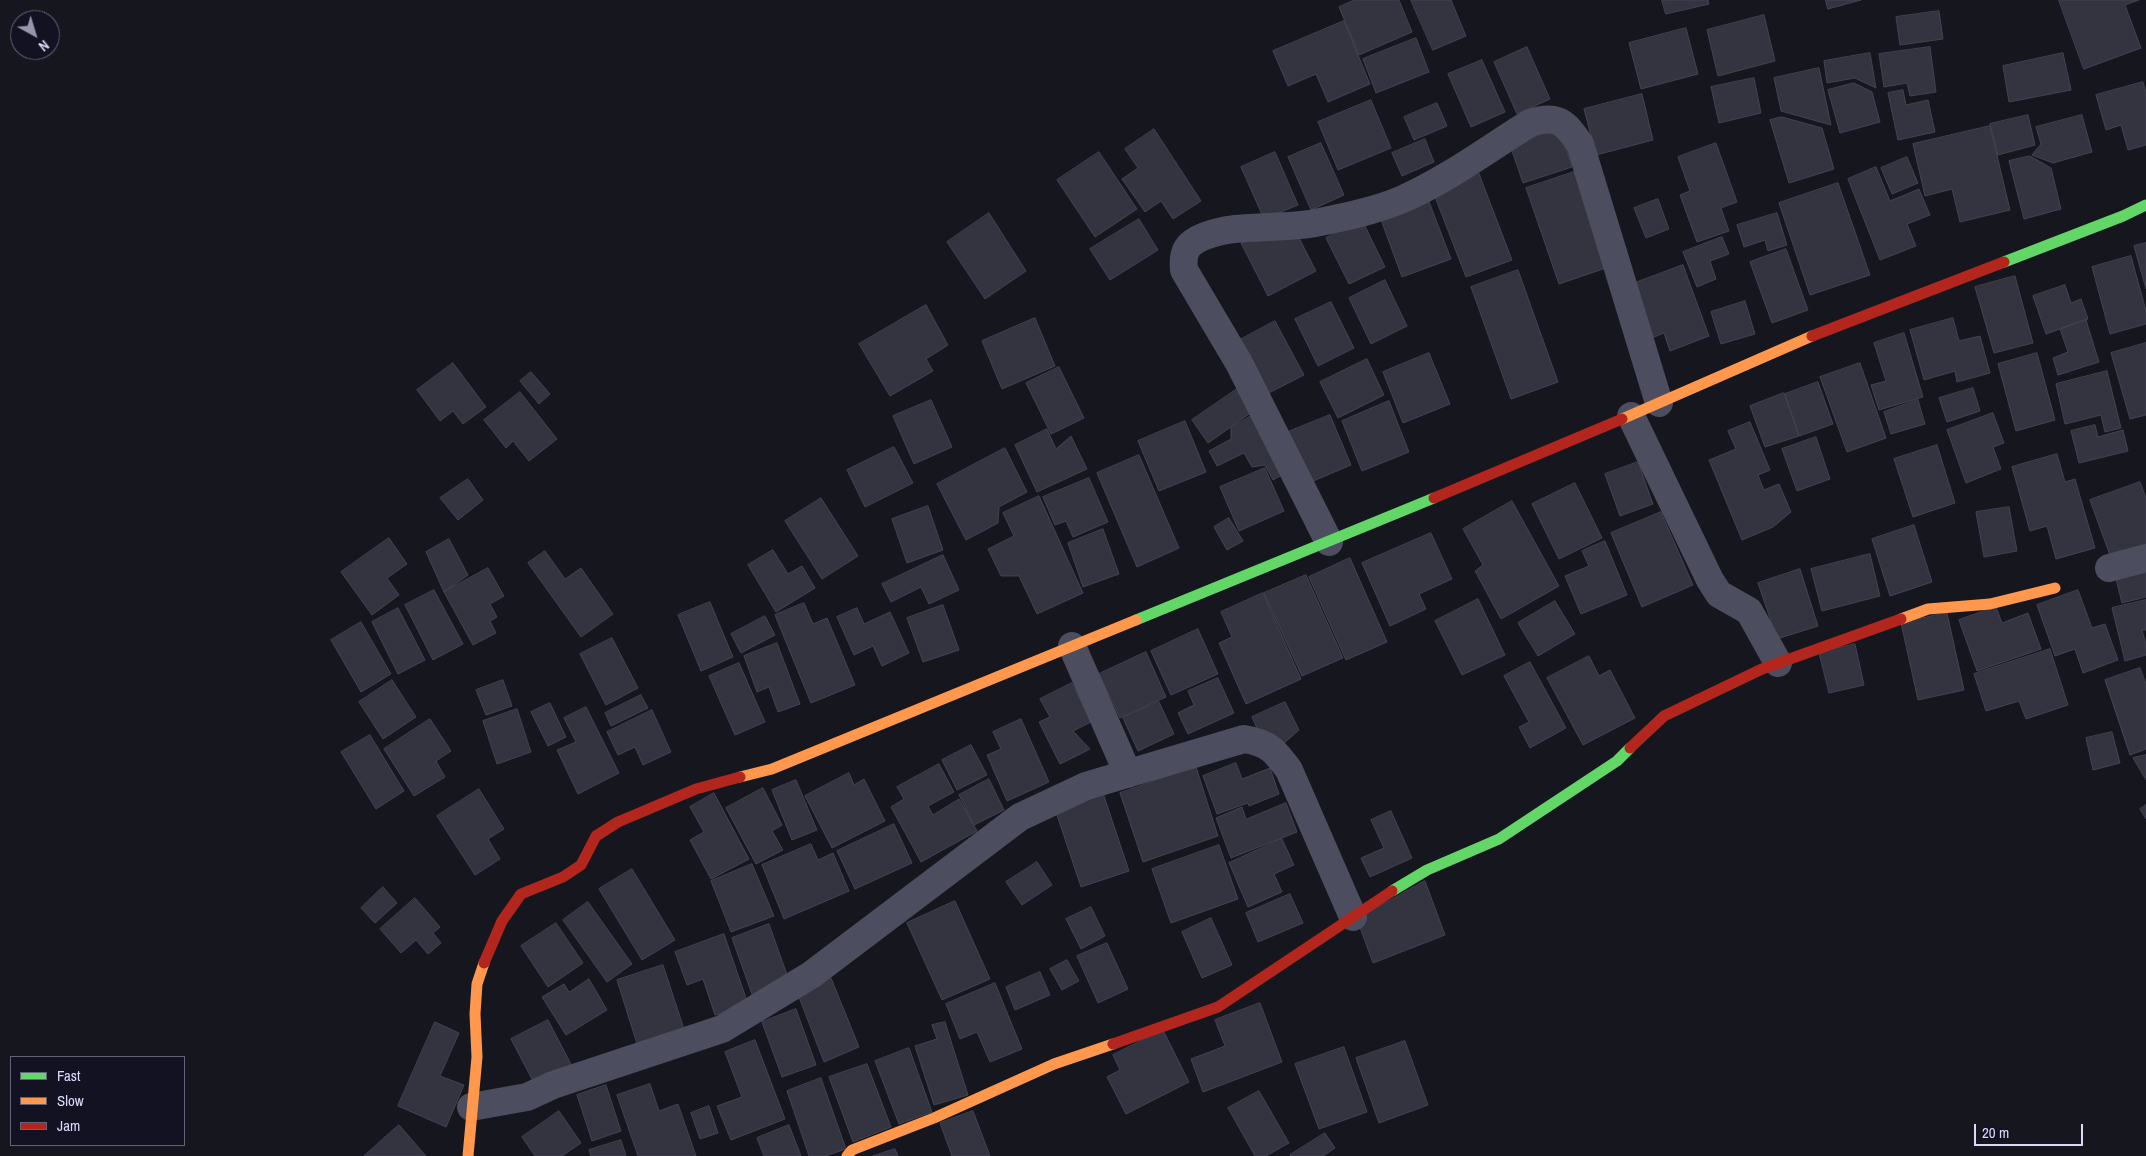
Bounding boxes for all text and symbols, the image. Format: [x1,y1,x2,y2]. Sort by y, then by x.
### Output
north arrow [10,10,60,60]
text: N [35,36,53,55]
legend [10,1056,185,1146]
text: Fast [57,1065,80,1086]
text: Slow [57,1090,84,1111]
scale bar [1976,1114,2085,1146]
text: Jam [57,1115,80,1136]
text: 20 m [1982,1122,2009,1143]

